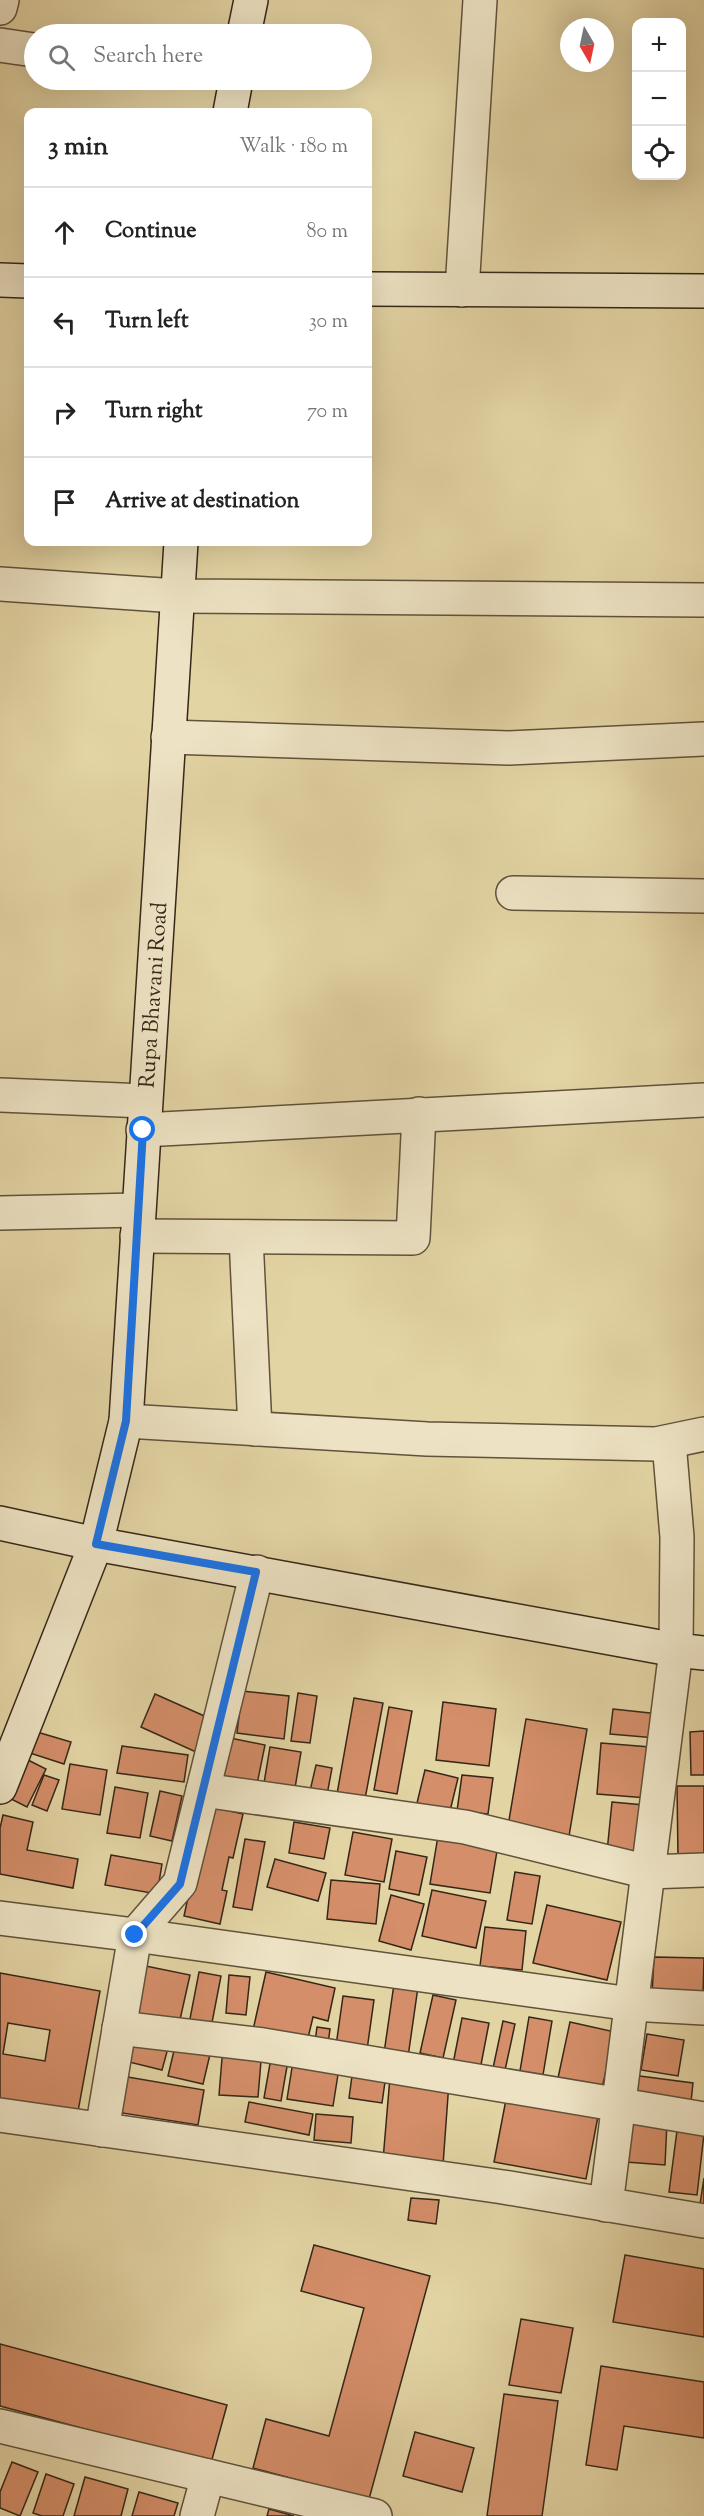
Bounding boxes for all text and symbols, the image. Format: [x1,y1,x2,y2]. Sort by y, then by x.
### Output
north arrow [560,18,614,72]
map controls [632,18,686,180]
button: + [632,18,686,72]
search box [24,24,372,90]
icon: search [45,41,78,74]
text: Search here [93,41,203,73]
button: − [632,72,686,126]
button: locate [632,126,686,180]
text: 3 min [48,129,108,166]
text: Walk · 180 m [239,133,348,162]
icon: ahead [48,216,81,249]
text: Continue [105,216,196,248]
text: 80 m [307,218,348,247]
icon: left [48,306,81,339]
text: Turn left [105,306,188,338]
text: 30 m [309,308,348,337]
icon: right [48,396,81,429]
text: Turn right [105,396,202,428]
text: 70 m [307,398,348,427]
icon: arrive [48,486,81,519]
text: Arrive at destination [105,486,300,518]
street label: Rupa Bhavani Road [133,901,177,1089]
route start [129,1116,155,1142]
route end [121,1921,147,1947]

